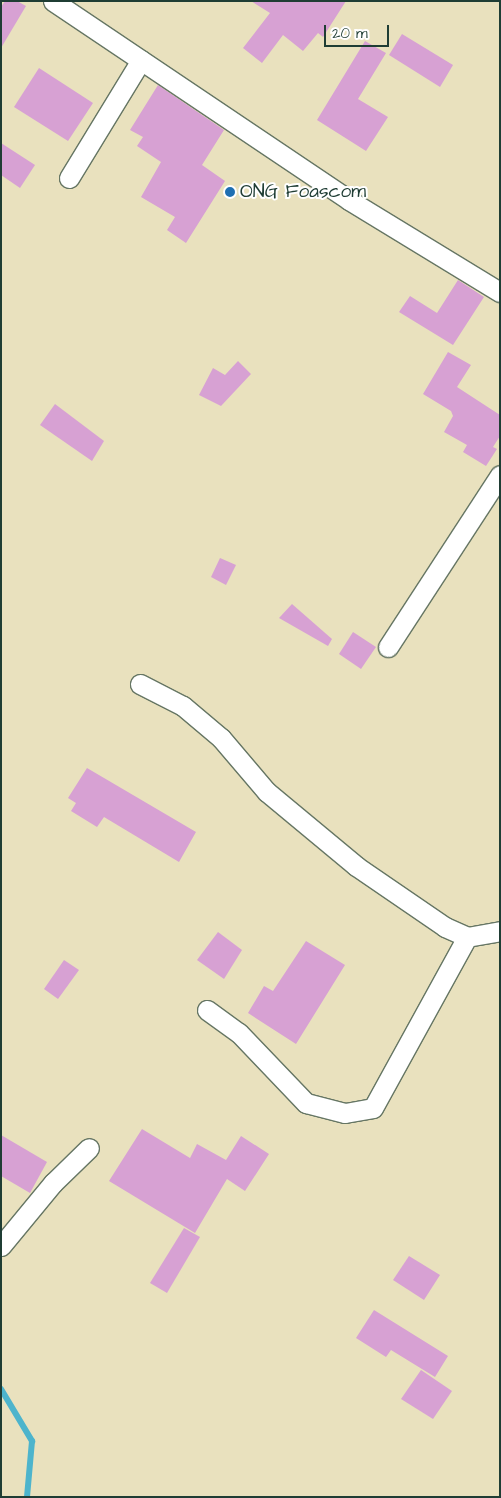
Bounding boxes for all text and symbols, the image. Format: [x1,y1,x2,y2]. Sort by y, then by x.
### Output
scale bar [326,15,391,47]
text: 20 m [332,23,368,44]
place label: ONG Foascom [240,181,366,203]
marker: ONG Foascom [224,186,236,198]

